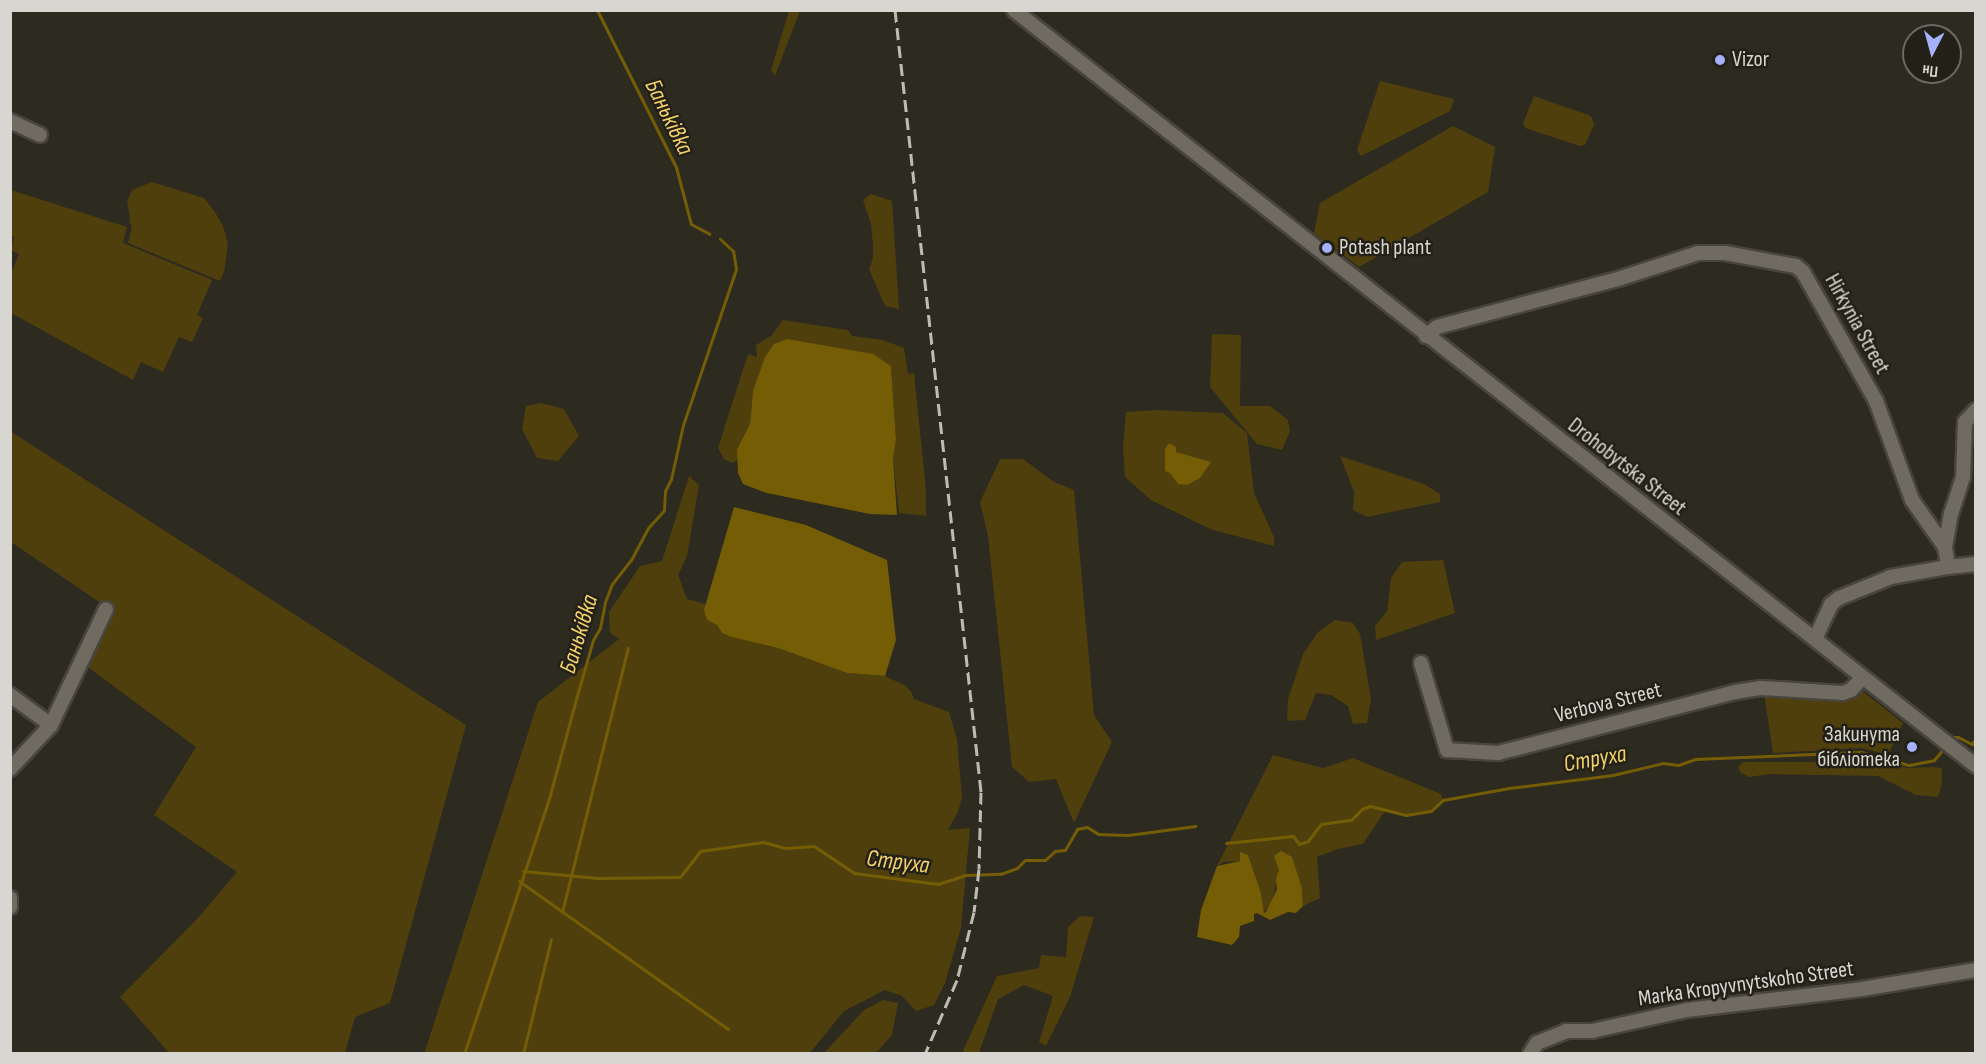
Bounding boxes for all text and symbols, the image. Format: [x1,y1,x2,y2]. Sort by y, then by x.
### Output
north arrow [1902,24,1962,84]
place label: Vizor [1732,47,1769,73]
marker: Vizor [1713,53,1727,67]
text: Пн [1922,60,1939,81]
water label: Баньківка [638,74,700,160]
place label: Potash plant [1339,235,1431,261]
marker: Potash plant [1320,241,1334,255]
street label: Hirkynia Street [1819,269,1895,379]
street label: Drohobytska Street [1562,412,1692,522]
water label: Баньківка [553,591,605,677]
street label: Verbova Street [1552,677,1664,729]
place label: Закинута бібліотека [1817,721,1900,772]
water label: Струха [1561,739,1629,779]
marker: Закинута бібліотека [1905,740,1919,754]
water label: Струха [865,844,931,880]
street label: Marka Kropyvnytskoho Street [1637,956,1855,1012]

